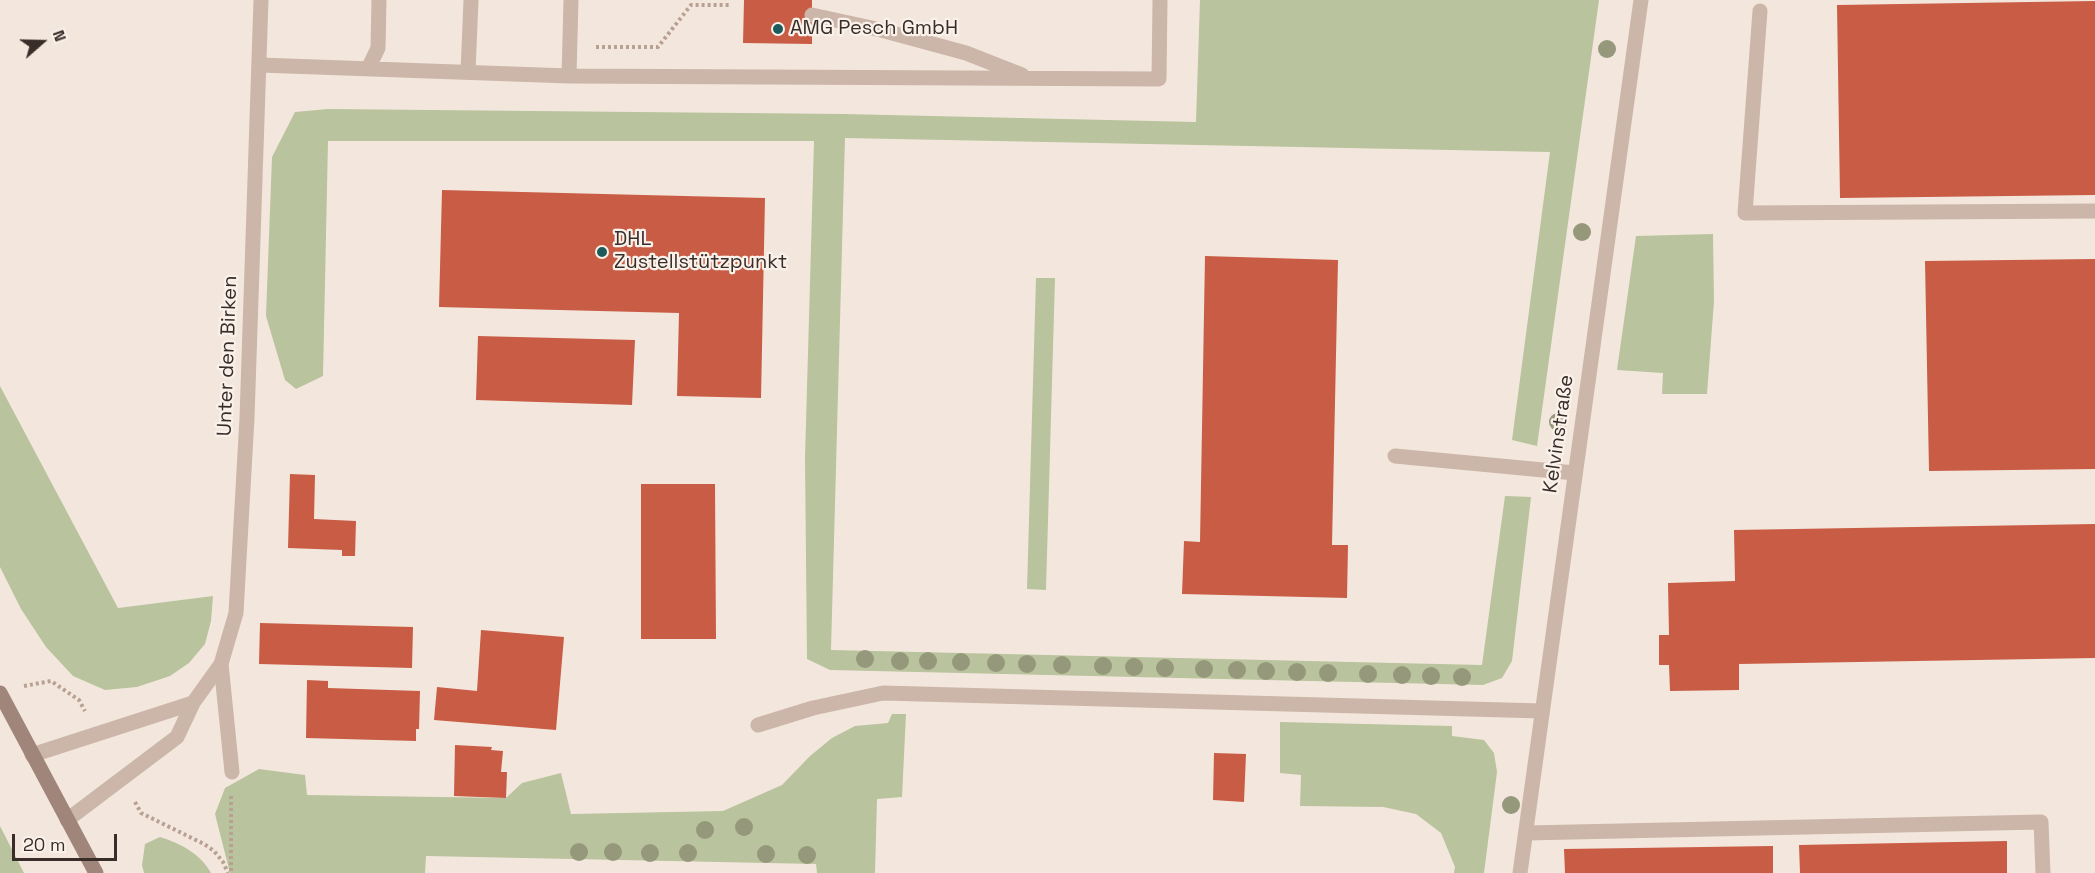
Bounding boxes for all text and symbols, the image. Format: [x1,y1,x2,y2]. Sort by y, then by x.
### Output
north arrow [12,12,72,72]
place label: AMG Pesch GmbH [790,17,958,41]
marker: AMG Pesch GmbH [771,22,785,36]
text: N [48,27,71,44]
place label: DHL Zustellstützpunkt [614,228,787,275]
marker: DHL Zustellstützpunkt [595,245,609,259]
street label: Unter den Birken [213,275,243,437]
street label: Kelvinstraße [1539,373,1579,495]
scale bar [15,822,120,860]
text: 20 m [23,833,66,856]

